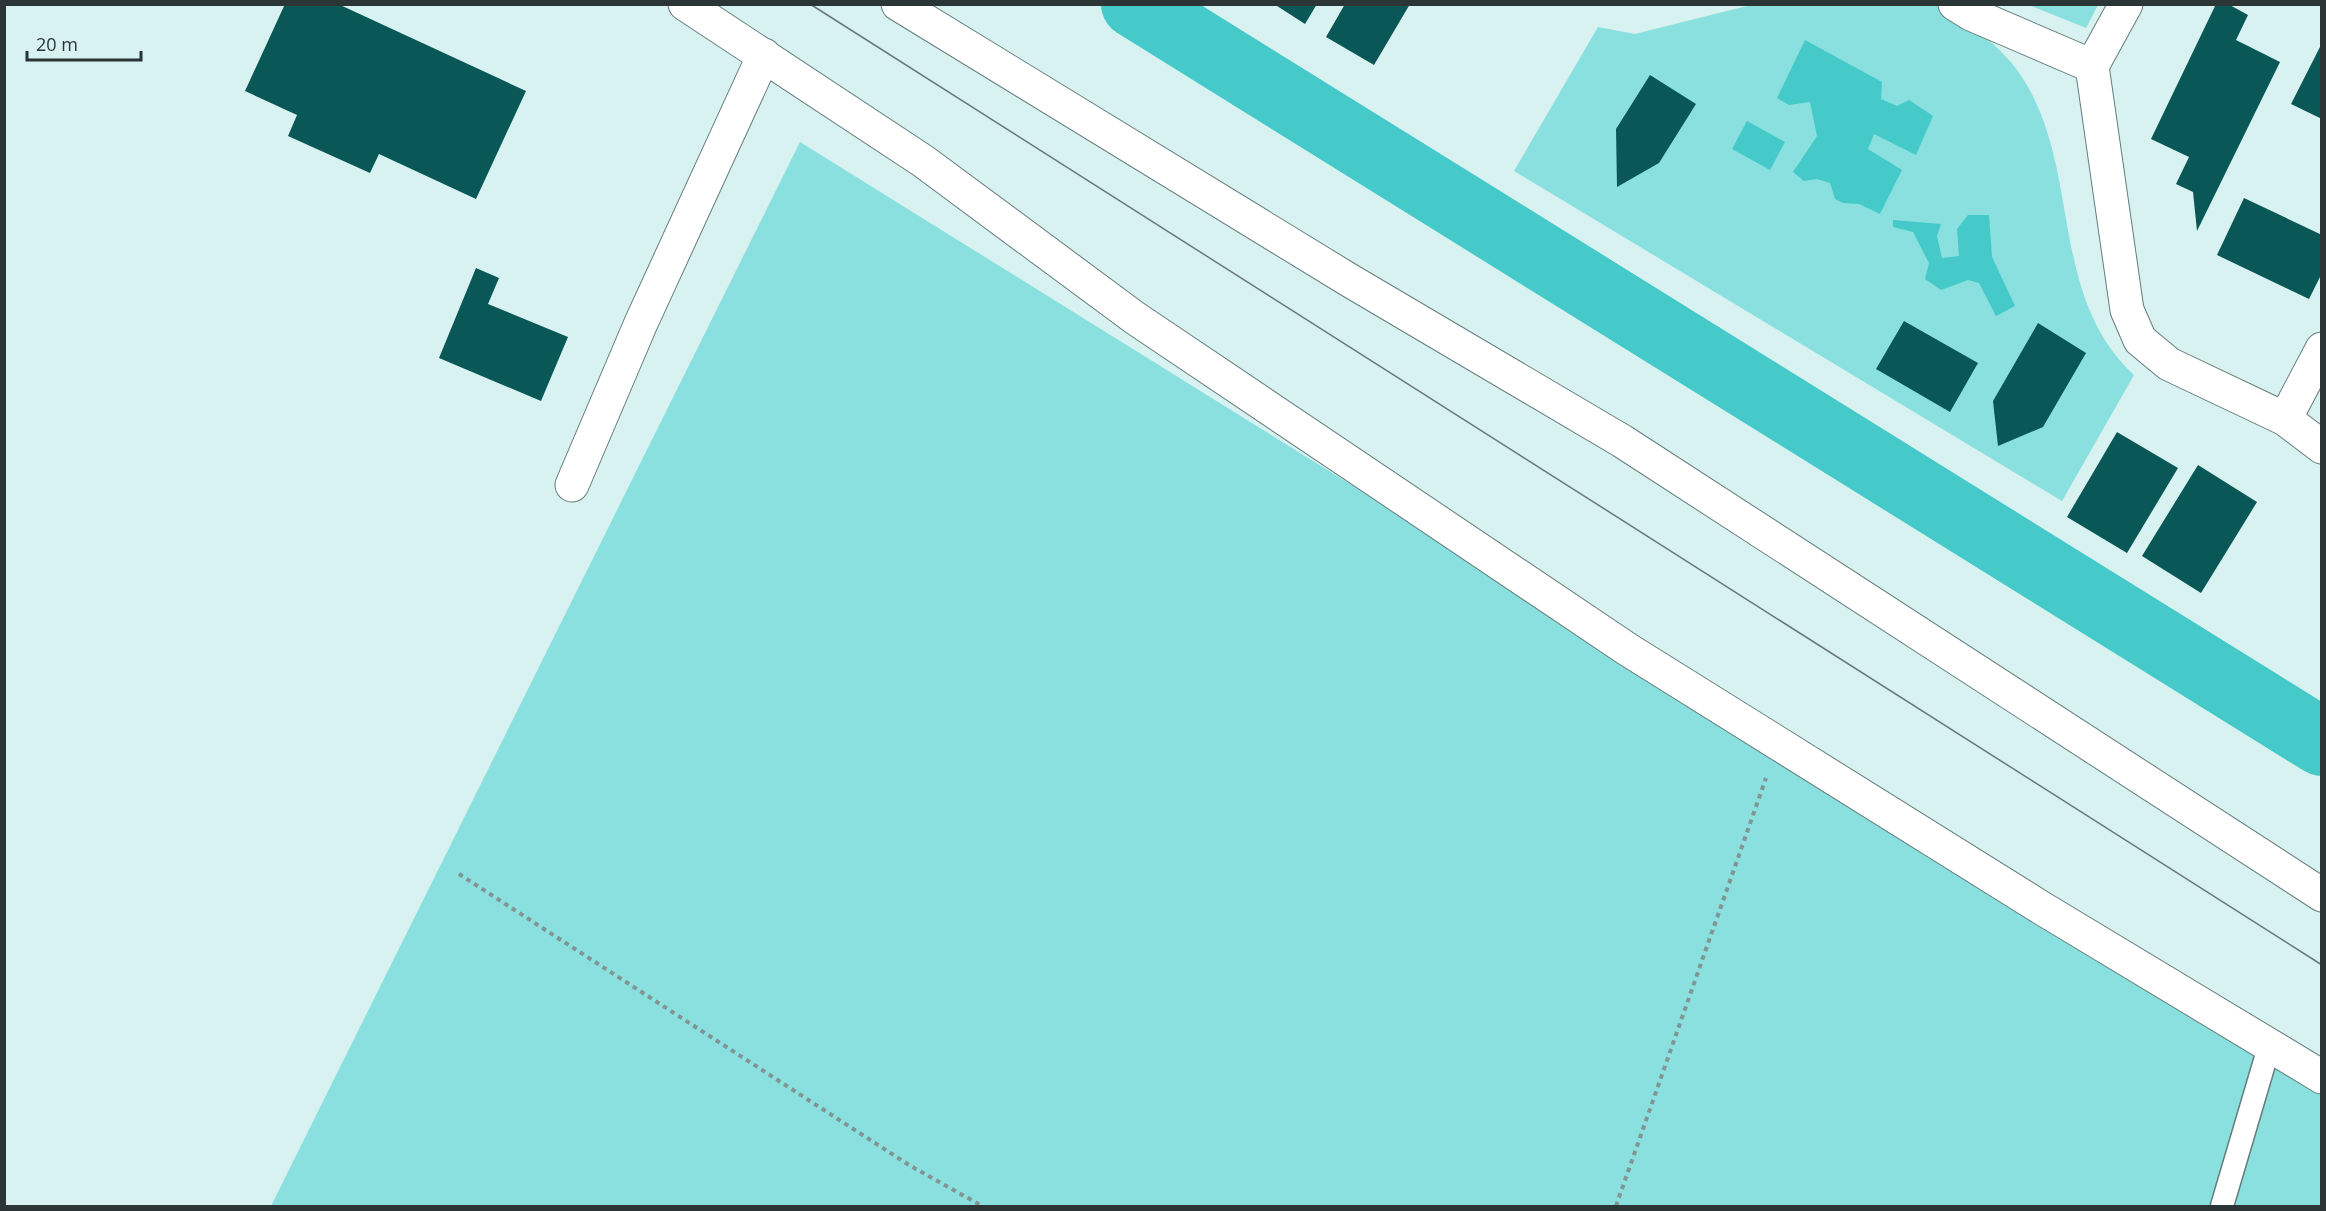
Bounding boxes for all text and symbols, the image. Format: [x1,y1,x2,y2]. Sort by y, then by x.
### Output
scale bar [27,24,141,62]
text: 20 m [36,32,78,56]

